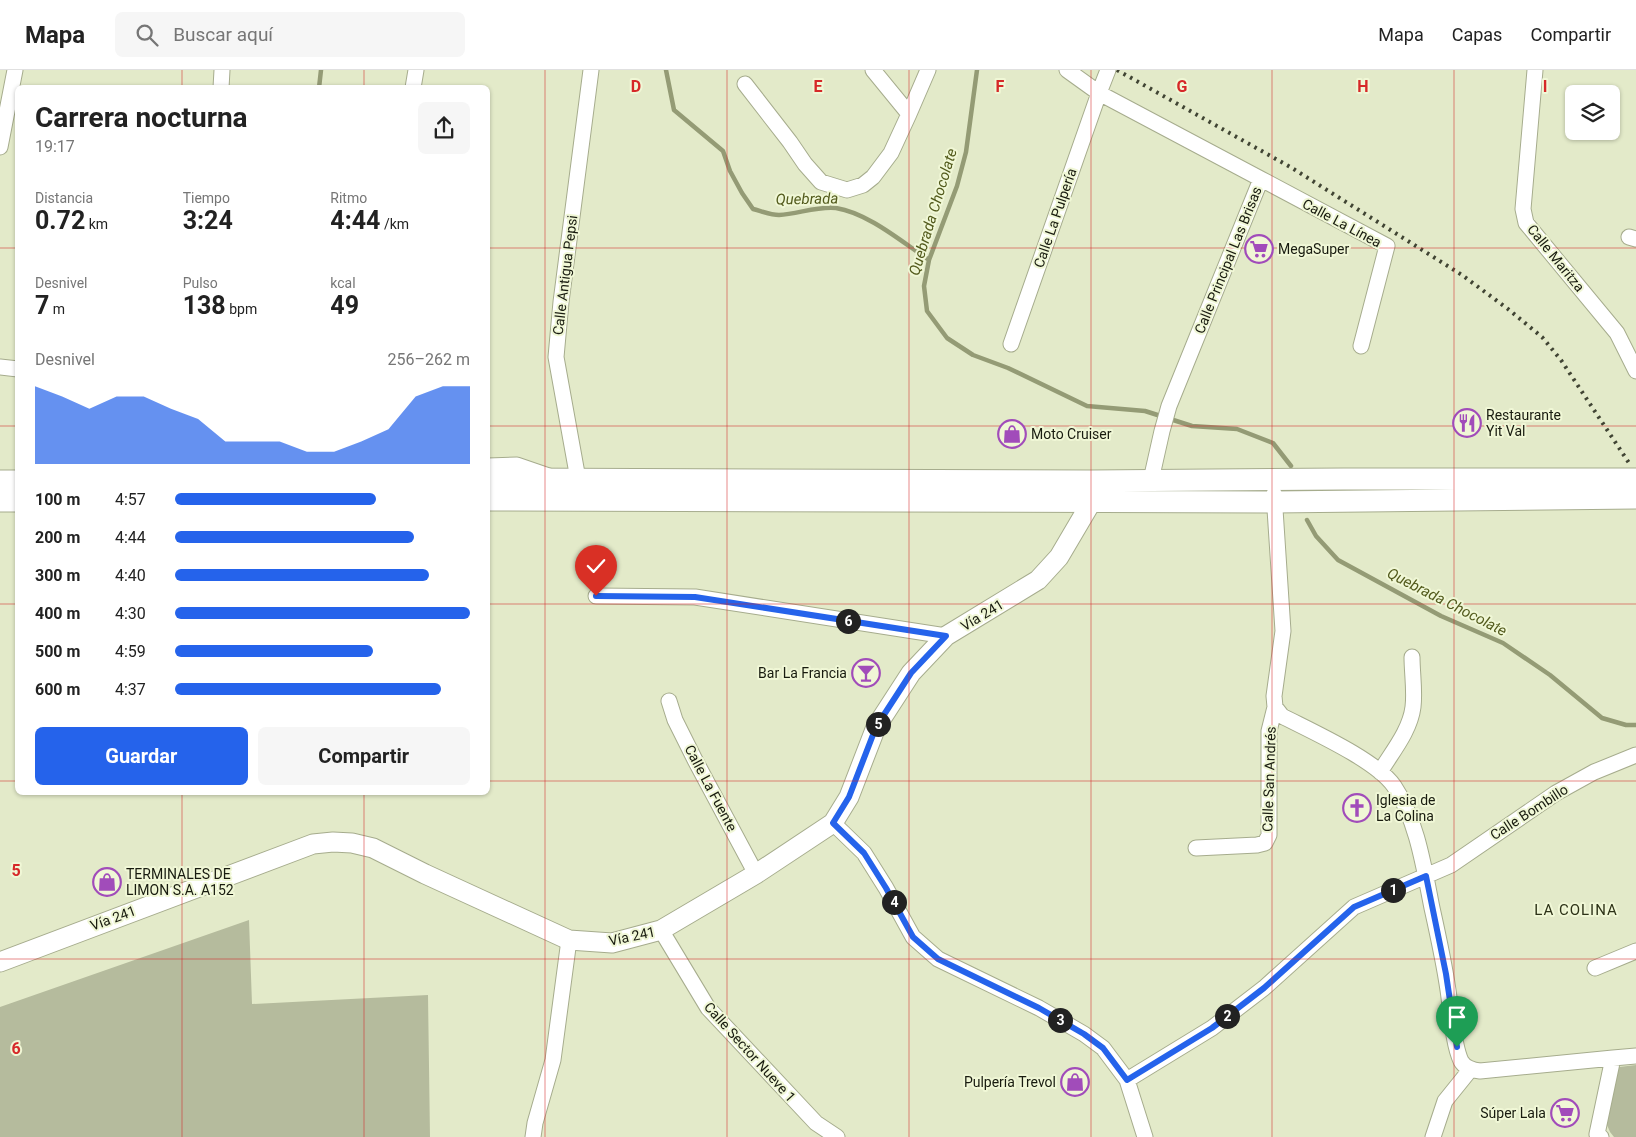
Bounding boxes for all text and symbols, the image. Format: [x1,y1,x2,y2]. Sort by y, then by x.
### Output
search box [115,12,465,57]
text: Mapa [25,21,85,49]
icon: search [133,21,161,49]
text: Buscar aquí [173,23,273,46]
text: Mapa [1378,24,1424,45]
text: Capas [1452,24,1502,45]
text: Compartir [1530,24,1611,45]
text: D [631,77,641,96]
text: E [814,77,823,96]
text: F [996,77,1005,96]
text: G [1177,77,1188,96]
text: H [1357,77,1369,96]
text: I [1543,77,1547,96]
map controls [1565,85,1620,140]
button: layers [1565,85,1620,140]
text: Carrera nocturna [35,101,248,134]
button: share [418,102,470,154]
text: 19:17 [35,137,75,156]
water label: Quebrada Chocolate [905,146,961,278]
street label: Calle La Pulpería [1030,166,1080,270]
street label: Calle Principal Las Brisas [1191,184,1265,336]
water label: Quebrada [776,189,839,209]
text: Distancia [35,190,93,206]
text: Tiempo [183,190,230,206]
text: Ritmo [330,190,367,206]
street label: Calle La Línea [1300,196,1384,250]
text: 0.72 [35,206,85,235]
text: 3:24 [183,206,233,235]
text: 4:44 [330,206,380,235]
street label: Calle Antigua Pepsi [550,214,580,336]
text: km [85,216,108,232]
text: /km [380,216,409,232]
street label: Calle Maritza [1524,221,1588,295]
supermarket icon: MegaSuper [1244,234,1274,264]
place label: MegaSuper [1278,241,1349,257]
text: Desnivel [35,275,88,291]
text: Pulso [183,275,218,291]
text: kcal [330,275,356,291]
text: 7 [35,291,49,320]
text: 138 [183,291,226,320]
text: 49 [330,291,359,320]
text: m [49,301,65,317]
text: bpm [226,301,257,317]
text: Desnivel [35,350,95,369]
text: 256–262 m [388,350,470,369]
place label: Restaurante Yit Val [1486,407,1561,439]
restaurant icon: Restaurante Yit Val [1452,408,1482,438]
shop icon: Moto Cruiser [997,419,1027,449]
place label: Moto Cruiser [1031,426,1112,442]
text: 100 m [35,490,80,509]
text: 4:57 [115,490,146,509]
text: 200 m [35,528,80,547]
text: 4:44 [115,528,146,547]
pin [575,545,617,596]
icon: check [582,552,610,580]
water label: Quebrada Chocolate [1384,564,1510,640]
text: 300 m [35,566,80,585]
text: 4:40 [115,566,146,585]
street label: Vía 241 [958,596,1006,634]
text: 400 m [35,604,80,623]
text: 4:30 [115,604,146,623]
pin: 6 [836,608,860,634]
text: 6 [844,613,853,629]
text: 500 m [35,642,80,661]
text: 4:59 [115,642,146,661]
bar icon: Bar La Francia [851,658,881,688]
place label: Bar La Francia [758,665,847,681]
text: 600 m [35,680,80,699]
text: 4:37 [115,680,146,699]
pin: 5 [866,712,890,736]
text: 5 [874,716,883,732]
street label: Calle San Andrés [1259,726,1279,832]
button: Guardar [35,727,248,785]
button: Compartir [258,727,470,785]
street label: Calle La Fuente [682,742,740,834]
street label: Calle Bombillo [1487,781,1571,843]
place label: Iglesia de La Colina [1376,792,1436,824]
church icon: Iglesia de La Colina [1342,793,1372,823]
text: 5 [11,861,21,880]
place label: TERMINALES DE LIMON S.A. A152 [126,866,234,898]
shop icon: TERMINALES DE LIMON S.A. A152 [92,867,122,897]
pin: 1 [1380,878,1406,902]
text: 1 [1389,882,1398,898]
pin: 4 [882,890,906,914]
text: 4 [890,894,899,910]
district label: LA COLINA [1534,901,1618,919]
street label: Vía 241 [88,902,138,934]
street label: Vía 241 [607,923,657,949]
pin [1436,996,1478,1047]
street label: Calle Sector Nueve 1 [701,999,799,1105]
icon: arrive [1443,1003,1471,1031]
pin: 2 [1214,1004,1240,1028]
pin: 3 [1048,1008,1072,1032]
text: 2 [1223,1008,1232,1024]
text: 3 [1056,1012,1065,1028]
text: 6 [11,1039,21,1058]
shop icon: Pulpería Trevol [1060,1067,1090,1097]
place label: Pulpería Trevol [964,1074,1056,1090]
supermarket icon: Súper Lala [1550,1098,1580,1128]
place label: Súper Lala [1480,1105,1546,1121]

